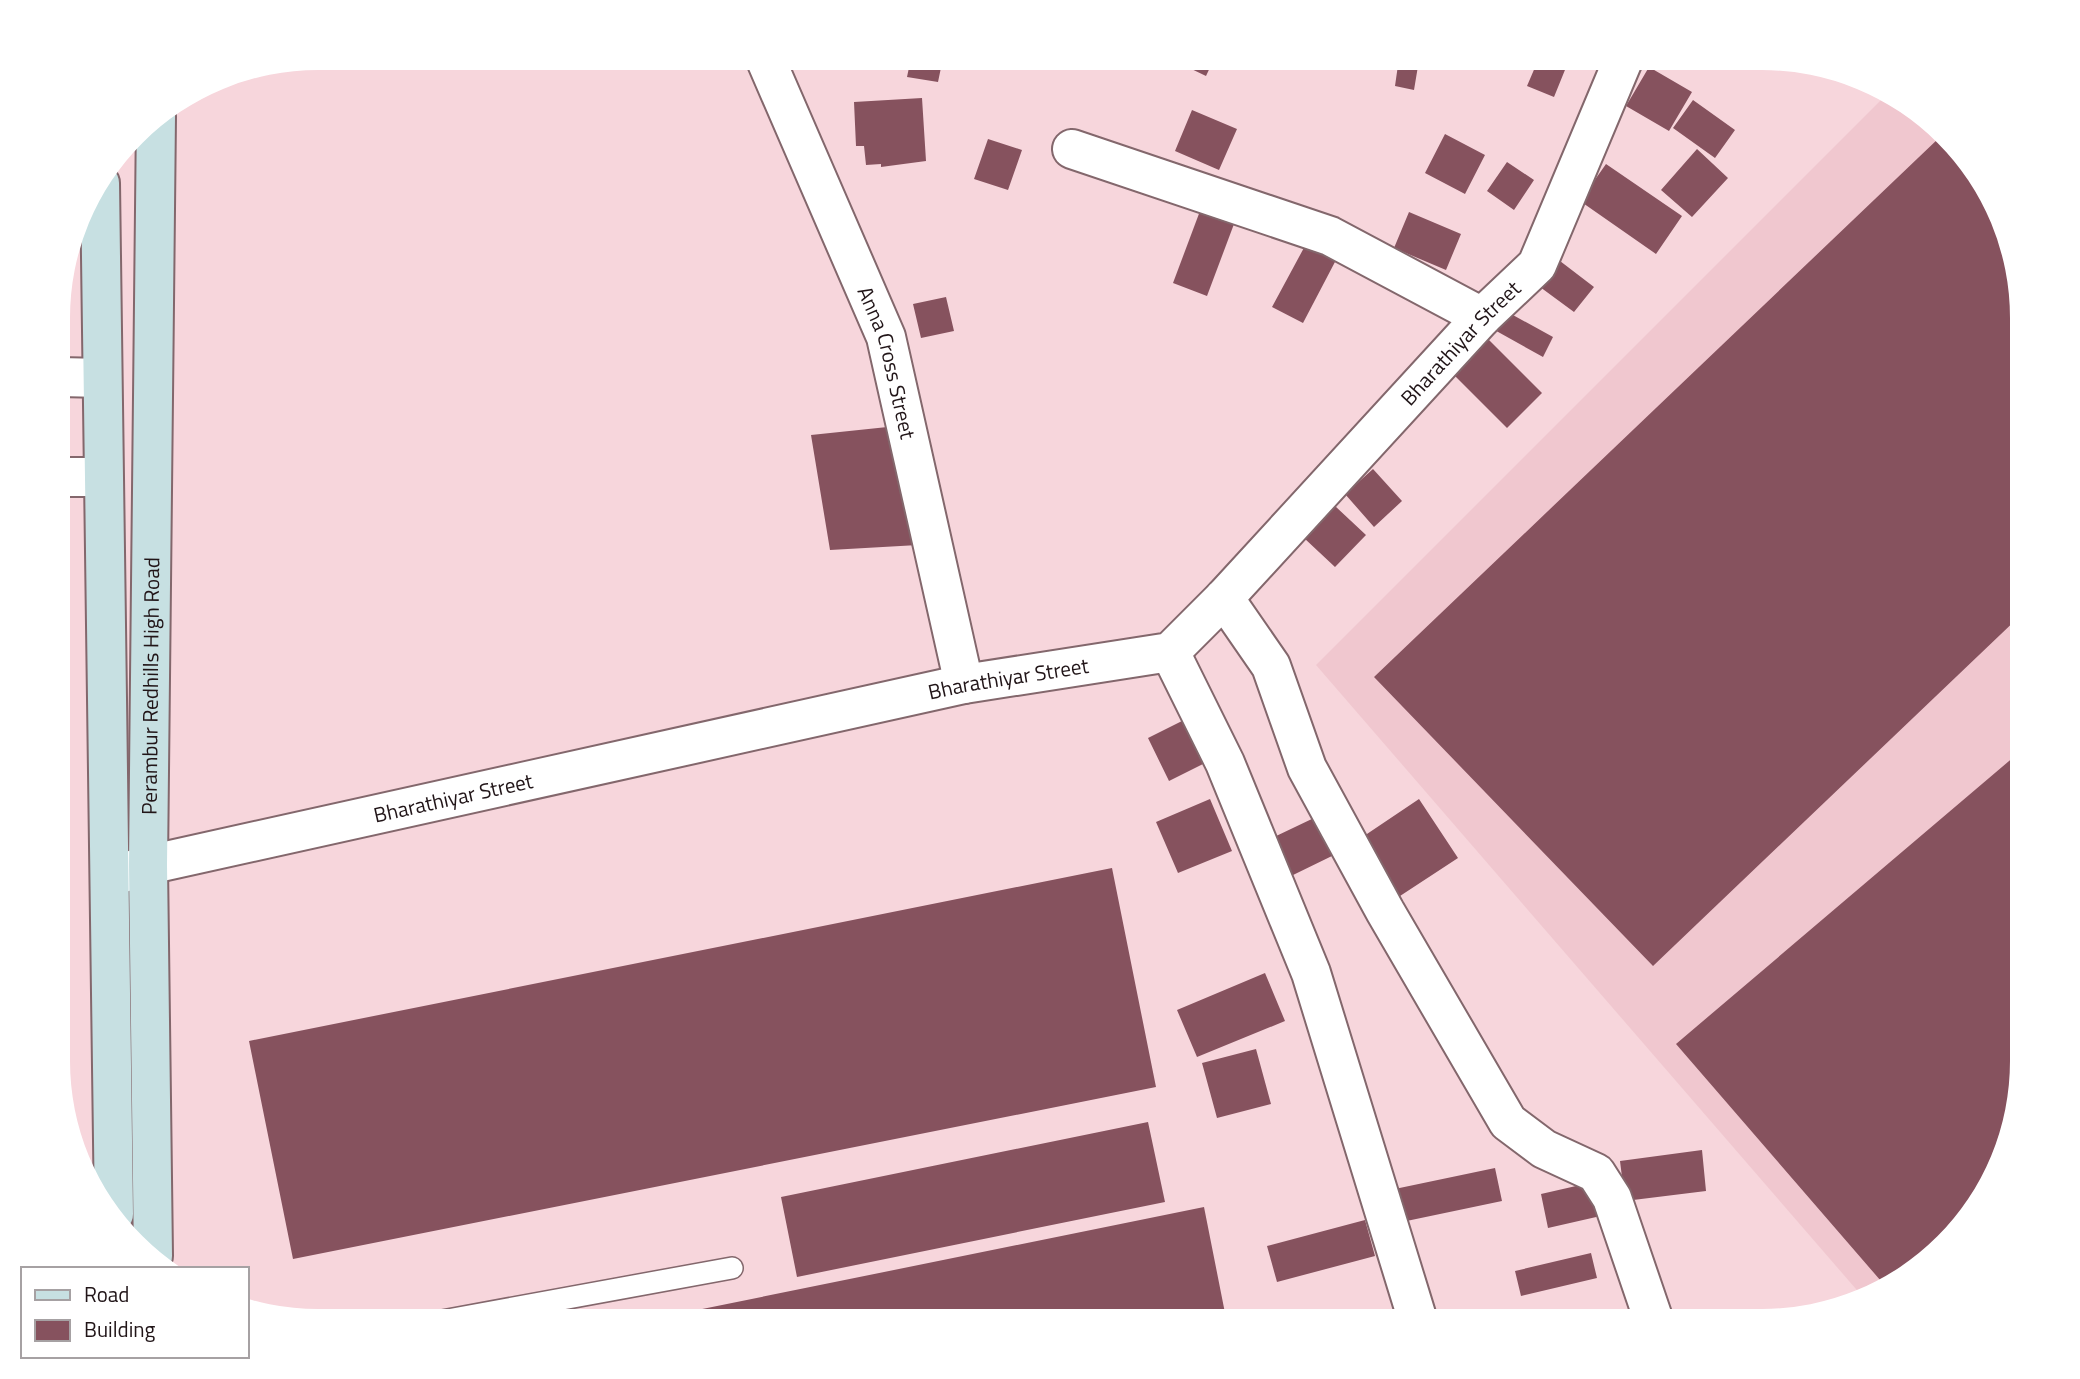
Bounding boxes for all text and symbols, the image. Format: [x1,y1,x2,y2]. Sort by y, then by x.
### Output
street label: Bharathiyar Street [1393,272,1528,412]
street label: Anna Cross Street [850,281,925,443]
street label: Perambur Redhills High Road [133,557,167,815]
street label: Bharathiyar Street [925,649,1091,708]
street label: Bharathiyar Street [370,764,536,831]
legend [21,1267,248,1358]
text: Road [84,1278,129,1310]
text: Building [84,1313,156,1345]

